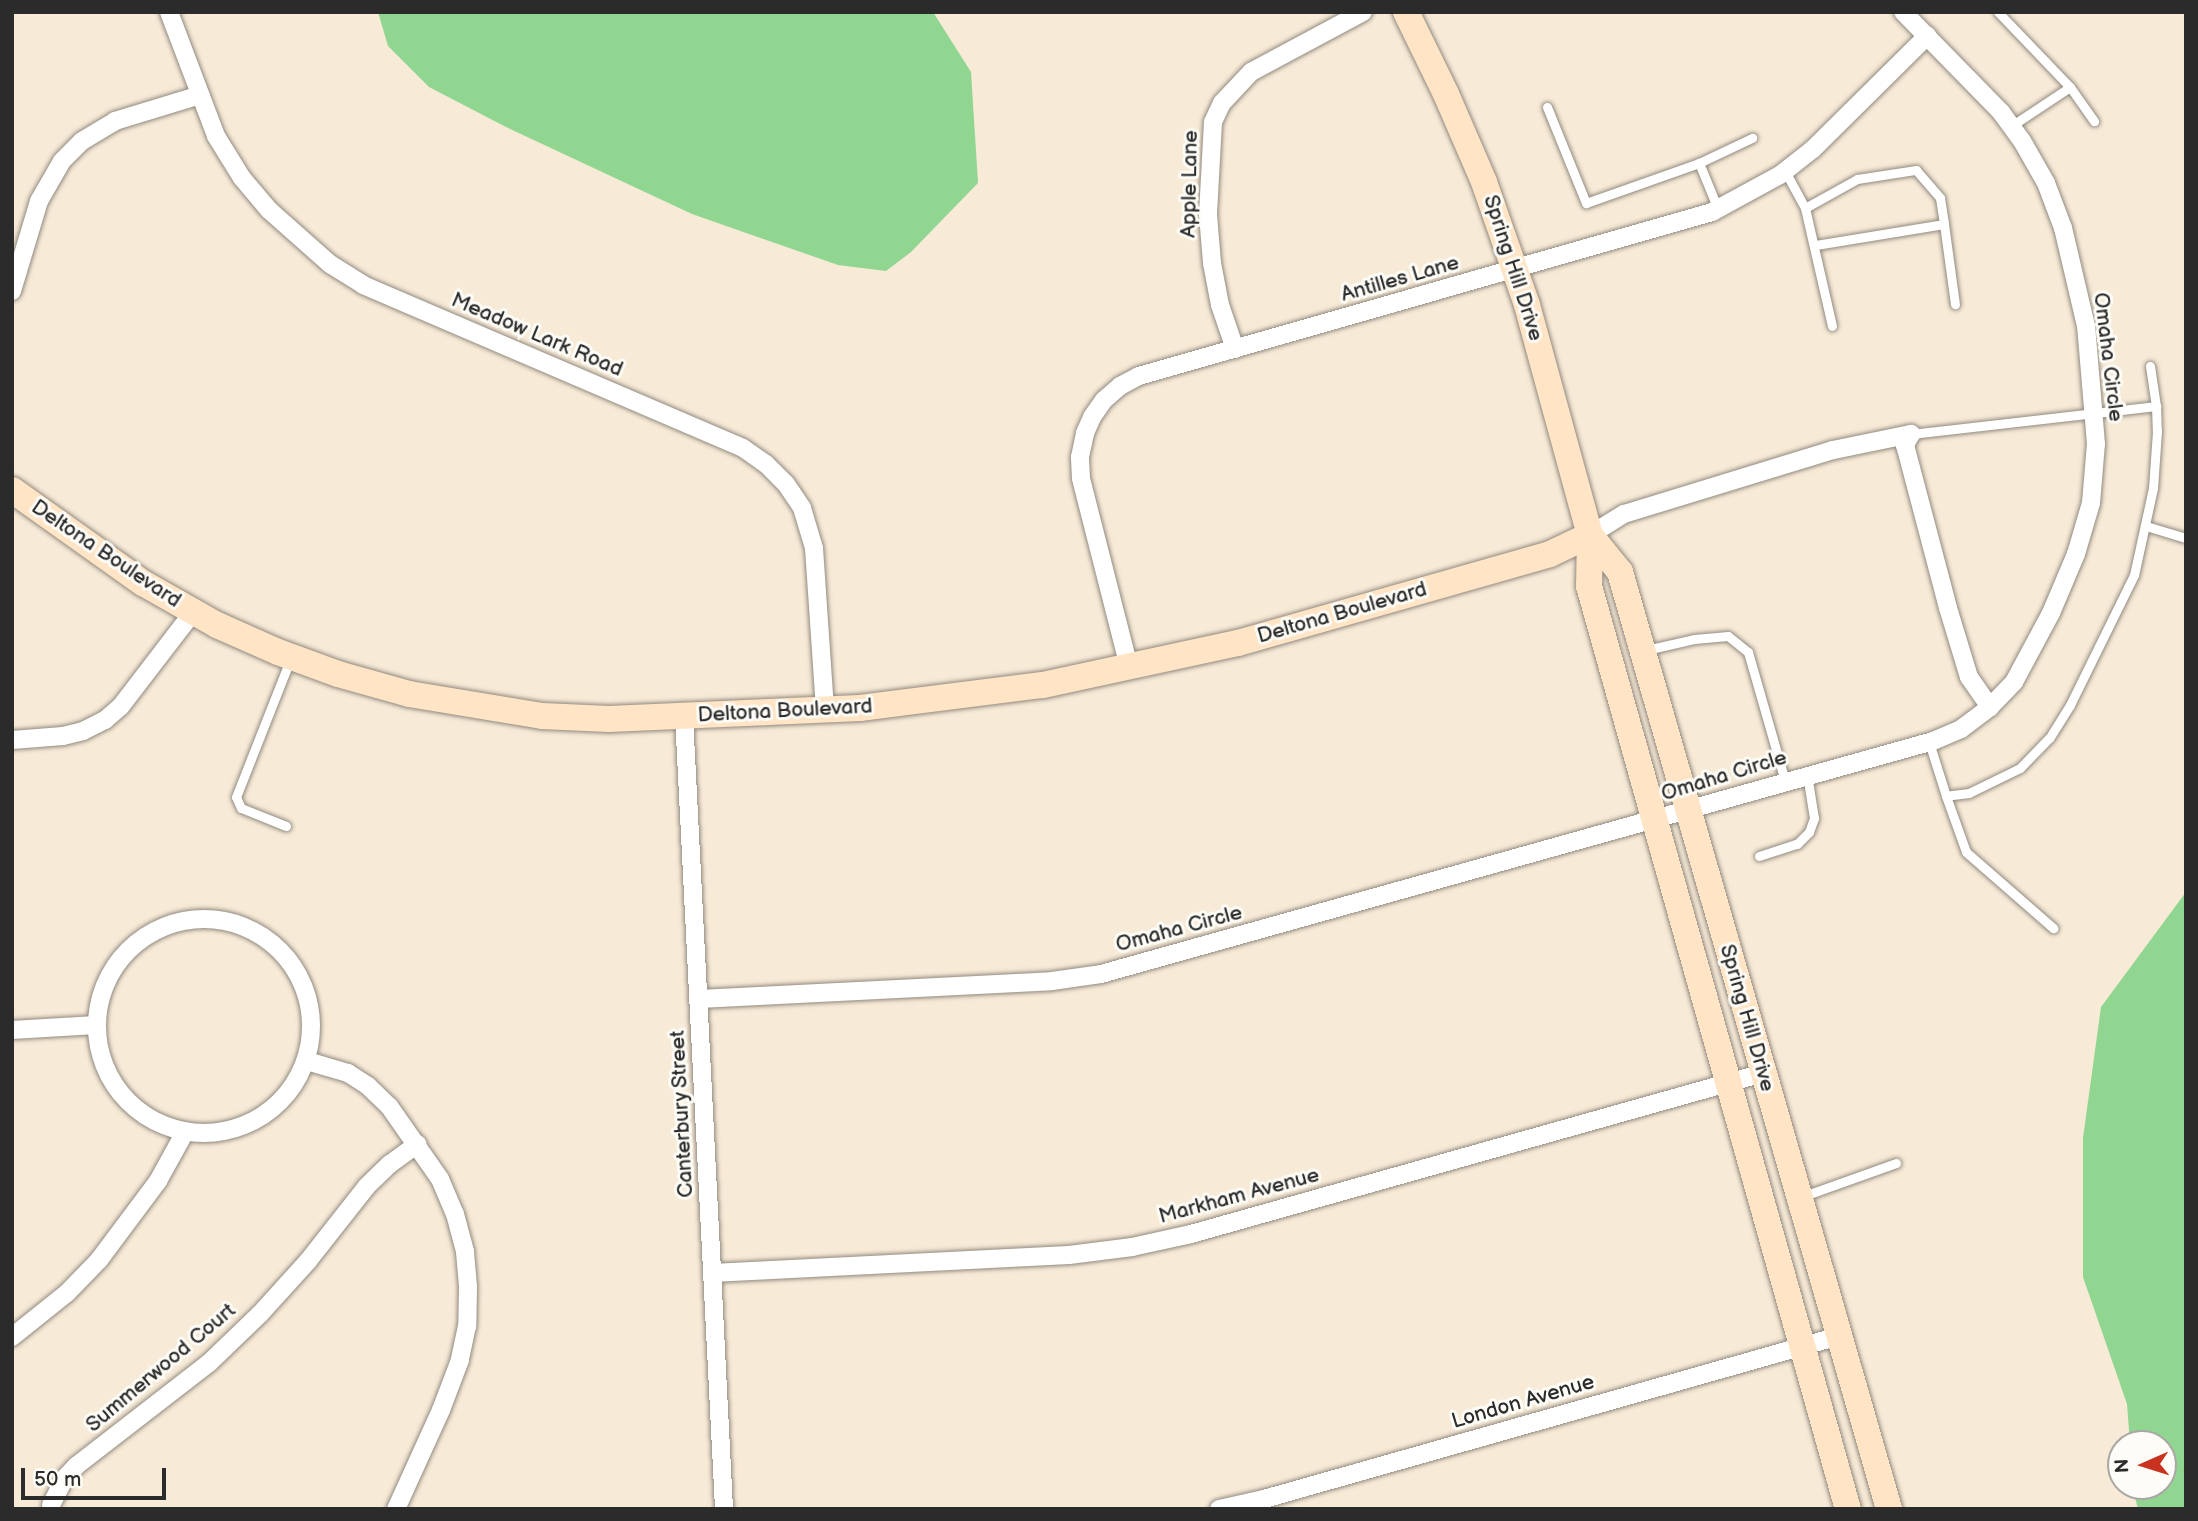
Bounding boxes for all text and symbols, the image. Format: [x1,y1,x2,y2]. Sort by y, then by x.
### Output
street label: Apple Lane [1176,130,1204,238]
street label: Spring Hill Drive [1478,192,1548,344]
street label: Antilles Lane [1338,250,1462,308]
street label: Meadow Lark Road [448,288,626,382]
street label: Omaha Circle [2088,291,2128,423]
street label: Deltona Boulevard [26,495,186,613]
street label: Deltona Boulevard [1254,577,1430,649]
street label: Deltona Boulevard [697,694,873,728]
street label: Omaha Circle [1658,745,1790,807]
street label: Omaha Circle [1113,900,1245,958]
street label: Spring Hill Drive [1714,942,1780,1094]
street label: Canterbury Street [665,1029,699,1199]
street label: Markham Avenue [1156,1162,1322,1230]
street label: Summerwood Court [81,1298,241,1438]
street label: London Avenue [1449,1370,1597,1434]
north arrow [2107,1430,2177,1500]
scale bar [24,1454,170,1498]
text: N [2111,1458,2134,1474]
text: 50 m [34,1467,81,1492]

